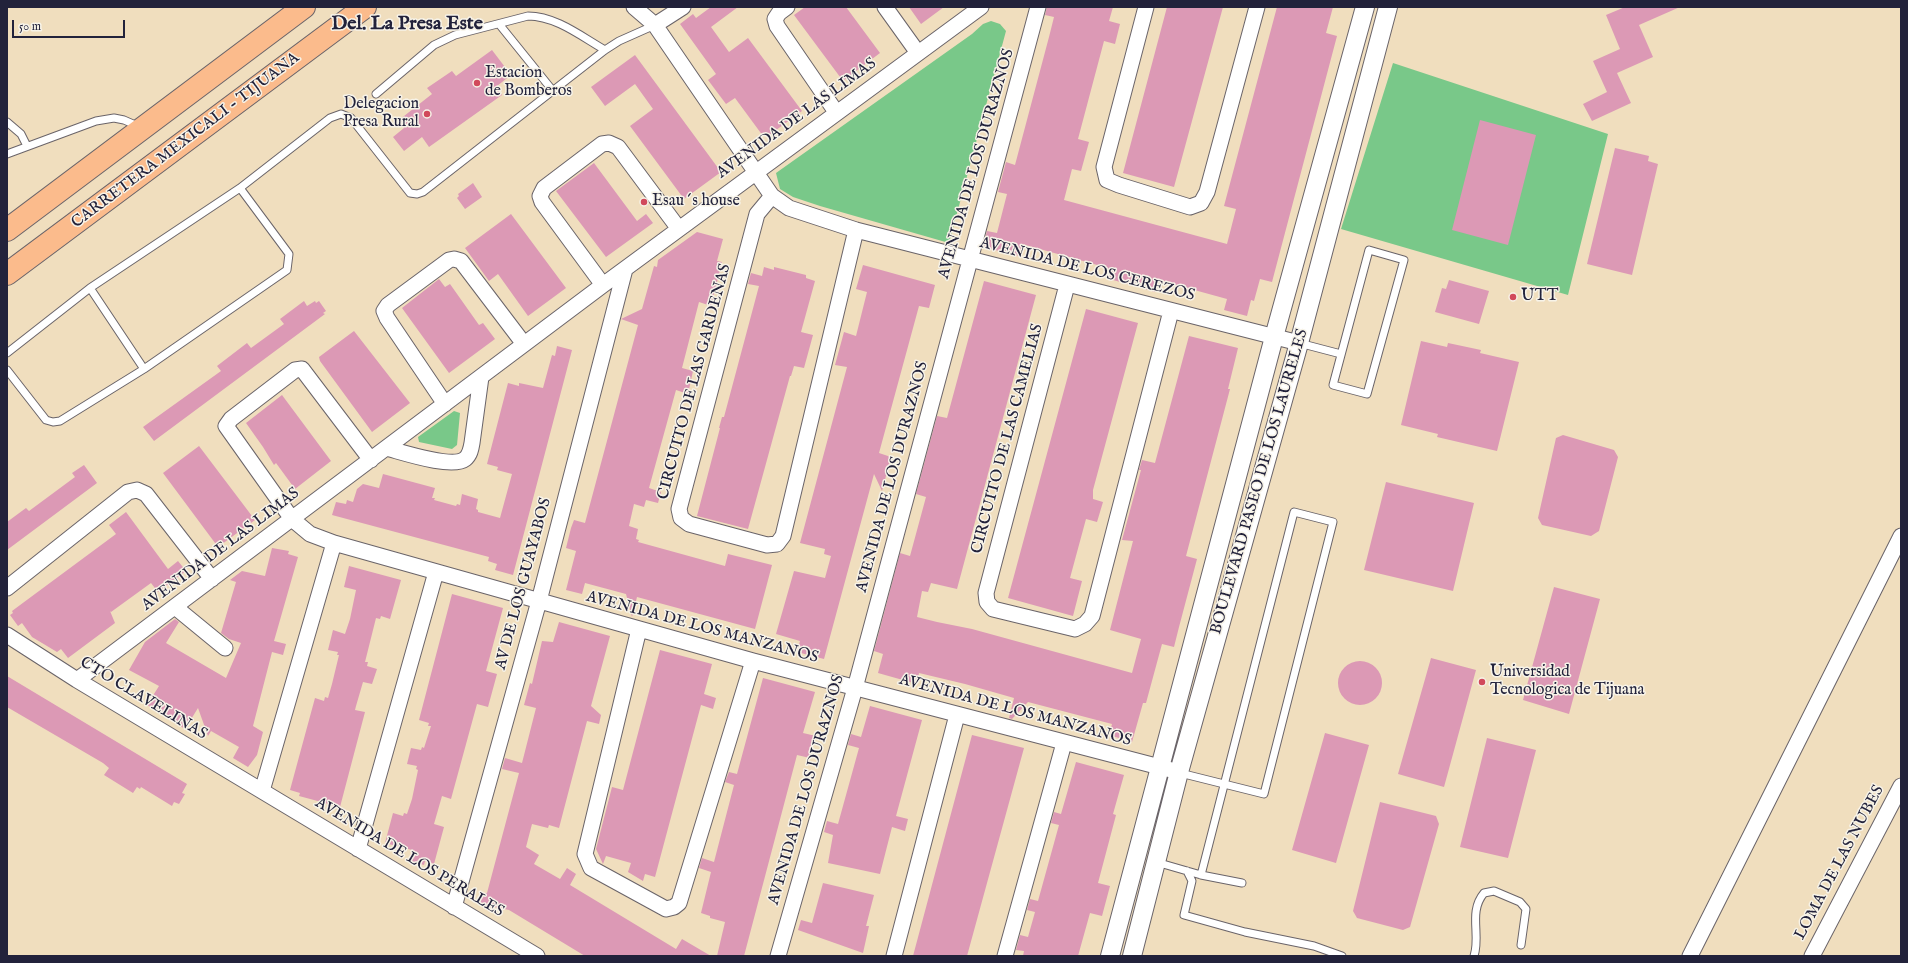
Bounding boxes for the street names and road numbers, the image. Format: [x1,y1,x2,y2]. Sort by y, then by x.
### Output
street label: AVENIDA DE LOS DURAZNOS [935,47,1019,281]
street label: CARRETERA MEXICALI - TIJUANA [68,49,304,233]
street label: AVENIDA DE LAS LIMAS [713,55,881,183]
street label: AVENIDA DE LOS CEREZOS [977,234,1197,306]
street label: CIRCUITO DE LAS GARDENAS [654,262,736,502]
street label: CIRCUITO DE LAS CAMELIAS [968,322,1048,556]
street label: BOULEVARD PASEO DE LOS LAURELES [1207,327,1313,637]
street label: AVENIDA DE LOS DURAZNOS [853,359,933,595]
street label: AVENIDA DE LAS LIMAS [138,484,304,616]
street label: AV DE LOS GUAYABOS [492,496,556,672]
street label: AVENIDA DE LOS MANZANOS [584,588,820,668]
street label: CTO CLAVELINAS [76,653,210,745]
street label: AVENIDA DE LOS MANZANOS [897,671,1133,751]
street label: AVENIDA DE LOS DURAZNOS [765,673,849,907]
street label: LOMA DE LAS NUBES [1791,782,1889,944]
street label: AVENIDA DE LOS PERALES [311,794,507,922]

